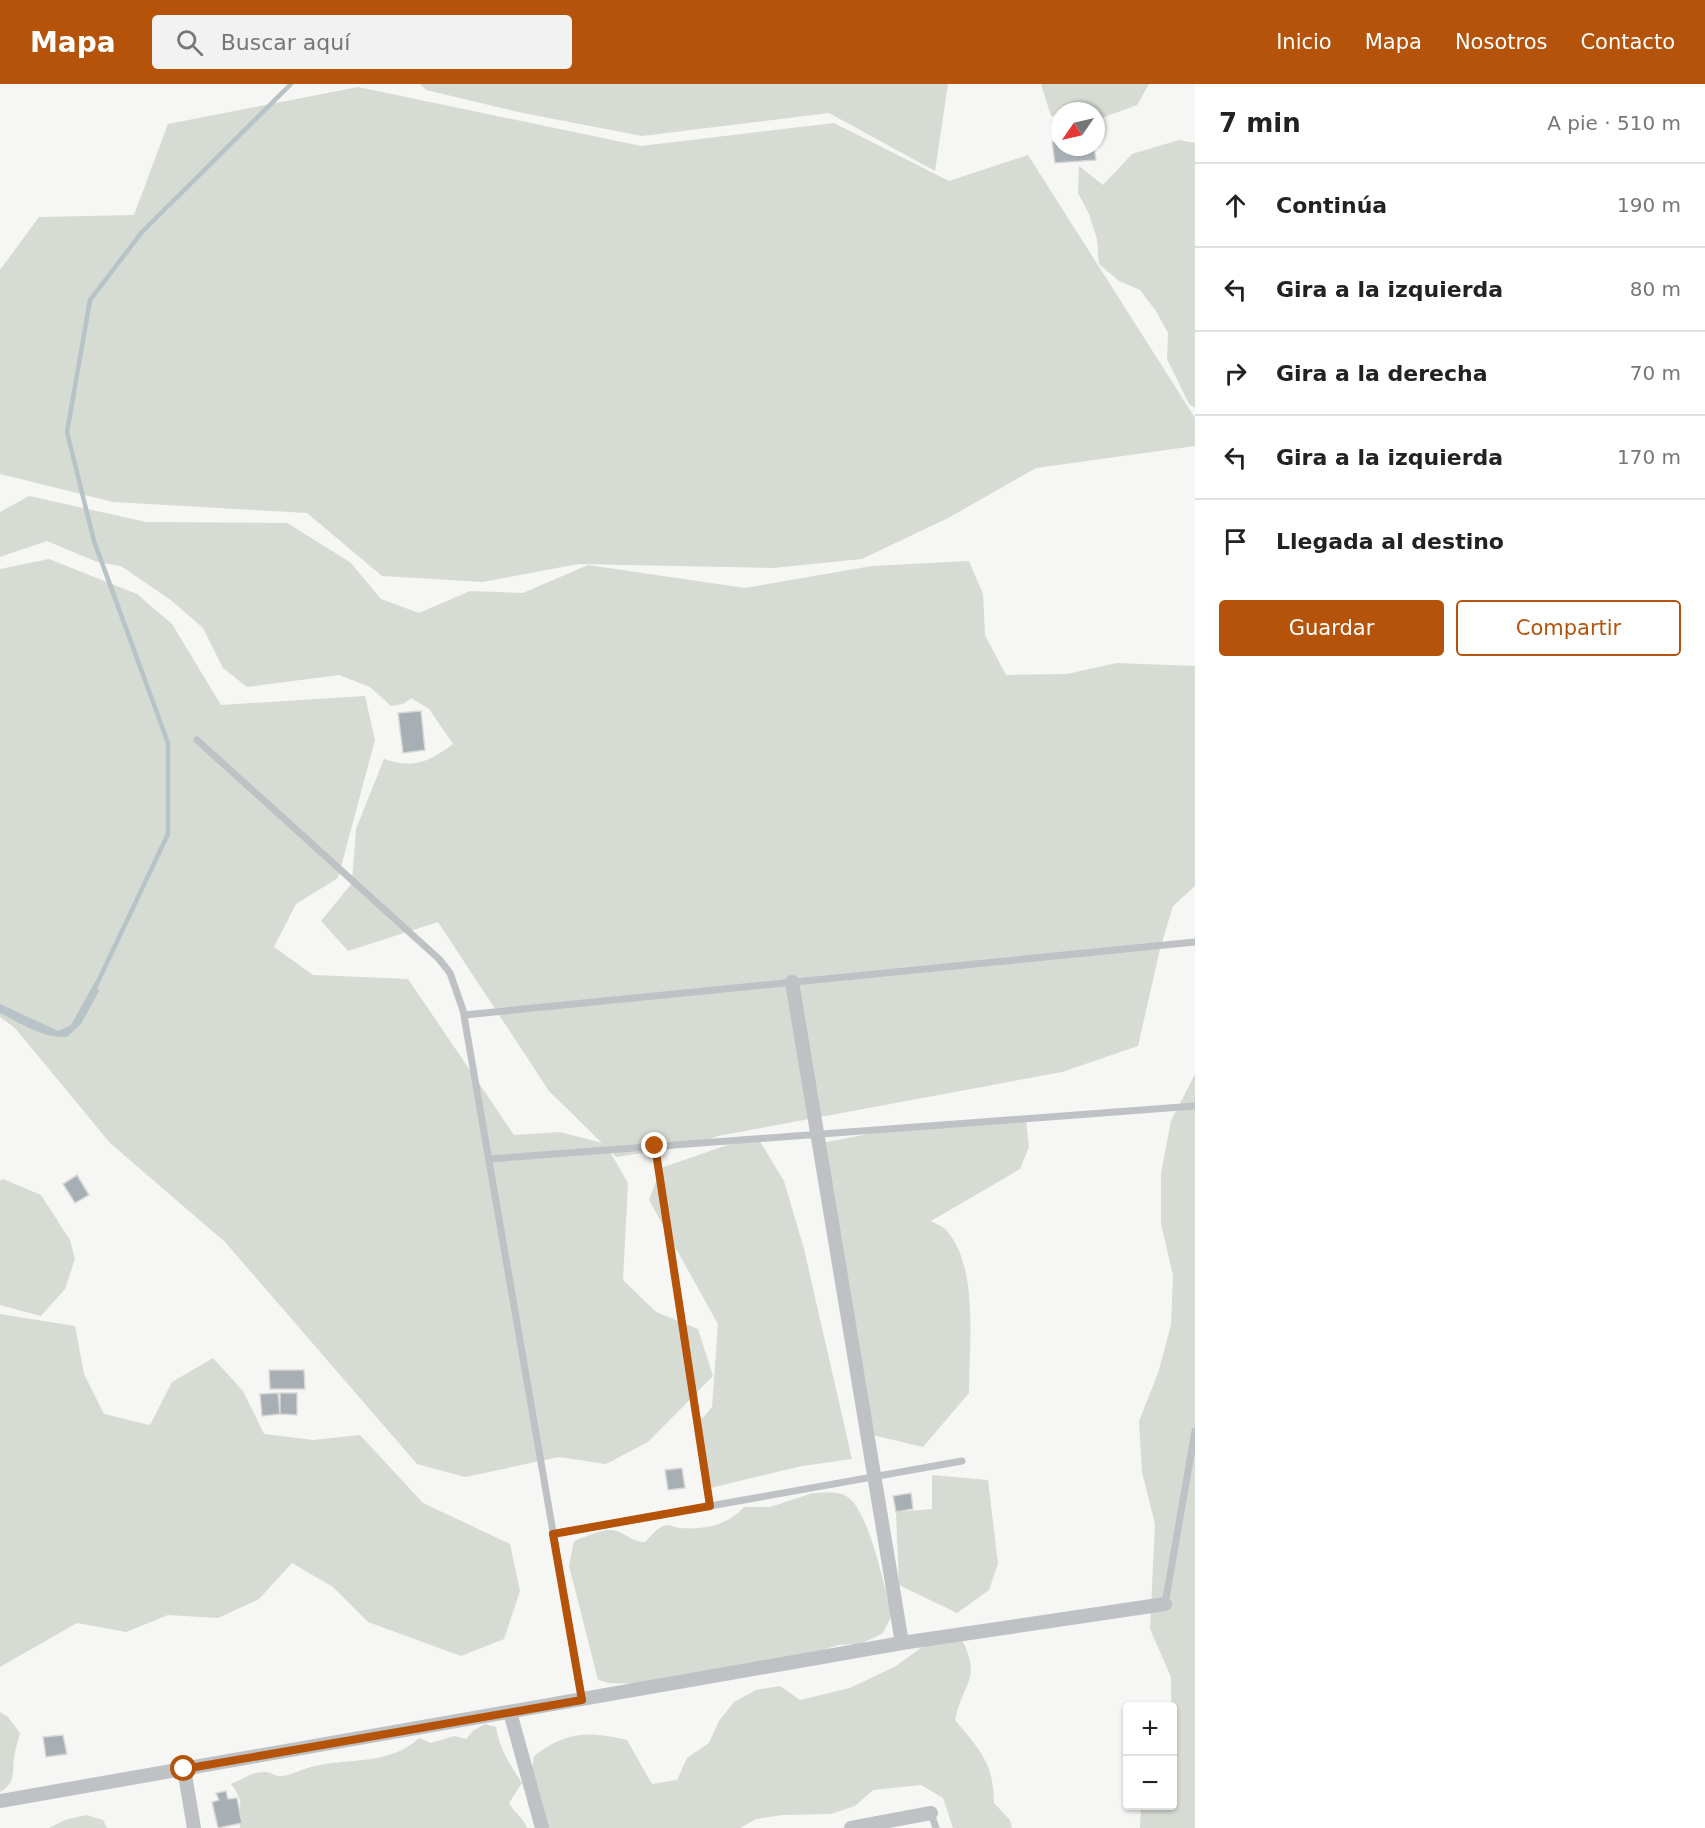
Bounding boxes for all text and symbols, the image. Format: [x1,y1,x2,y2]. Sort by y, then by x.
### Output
search box [152,15,572,69]
text: Mapa [30,26,116,59]
icon: search [173,26,206,59]
text: Buscar aquí [221,30,350,55]
text: Inicio [1276,30,1332,54]
text: Mapa [1365,30,1422,54]
text: Nosotros [1455,30,1547,54]
text: Contacto [1580,30,1675,54]
north arrow [1051,102,1105,156]
text: 7 min [1219,108,1301,138]
text: A pie · 510 m [1547,111,1681,135]
icon: ahead [1219,189,1252,222]
text: Continúa [1276,193,1387,218]
text: 190 m [1617,193,1681,217]
icon: left [1219,273,1252,306]
text: Gira a la izquierda [1276,277,1503,302]
text: 80 m [1630,277,1681,301]
icon: right [1219,357,1252,390]
text: Gira a la derecha [1276,361,1488,386]
text: 70 m [1630,361,1681,385]
icon: left [1219,441,1252,474]
text: Gira a la izquierda [1276,445,1503,470]
text: 170 m [1617,445,1681,469]
icon: arrive [1219,525,1252,558]
text: Llegada al destino [1276,529,1504,554]
button: Guardar [1219,600,1444,656]
button: Compartir [1456,600,1681,656]
route end [641,1132,667,1158]
map controls [1123,1702,1177,1810]
button: + [1123,1702,1177,1756]
route start [170,1755,196,1781]
button: − [1123,1756,1177,1810]

